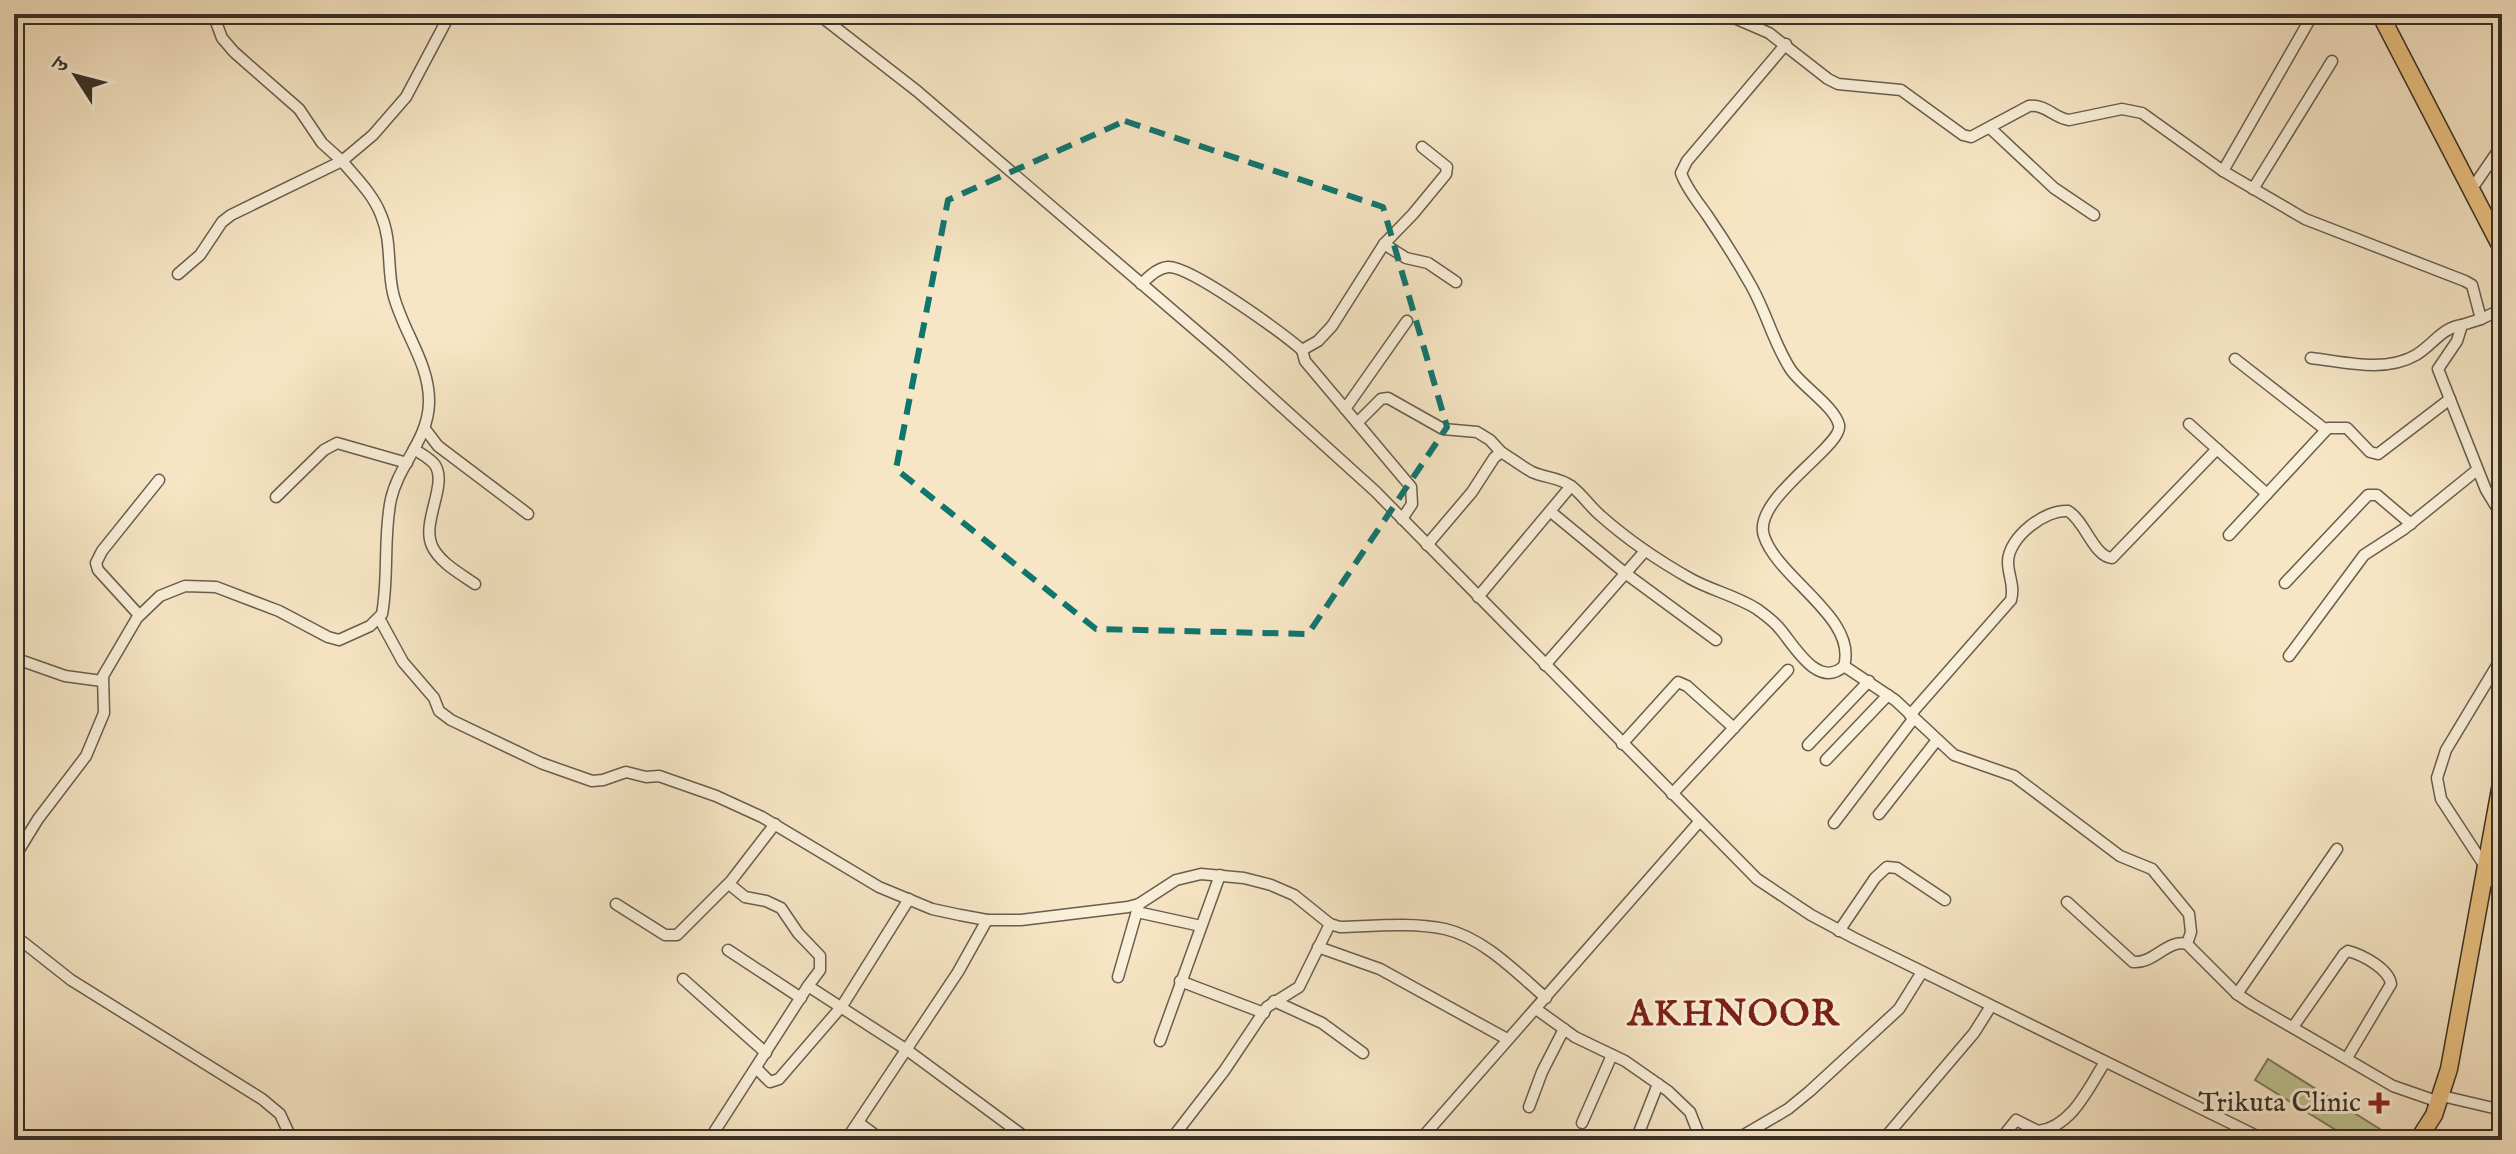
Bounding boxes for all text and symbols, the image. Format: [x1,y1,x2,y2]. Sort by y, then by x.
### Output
north arrow [36,36,116,116]
text: उ [46,51,77,80]
district label: AKHNOOR [1626,992,1840,1038]
place label: Trikuta Clinic [2198,1086,2361,1121]
marker: Trikuta Clinic [2368,1092,2390,1114]

